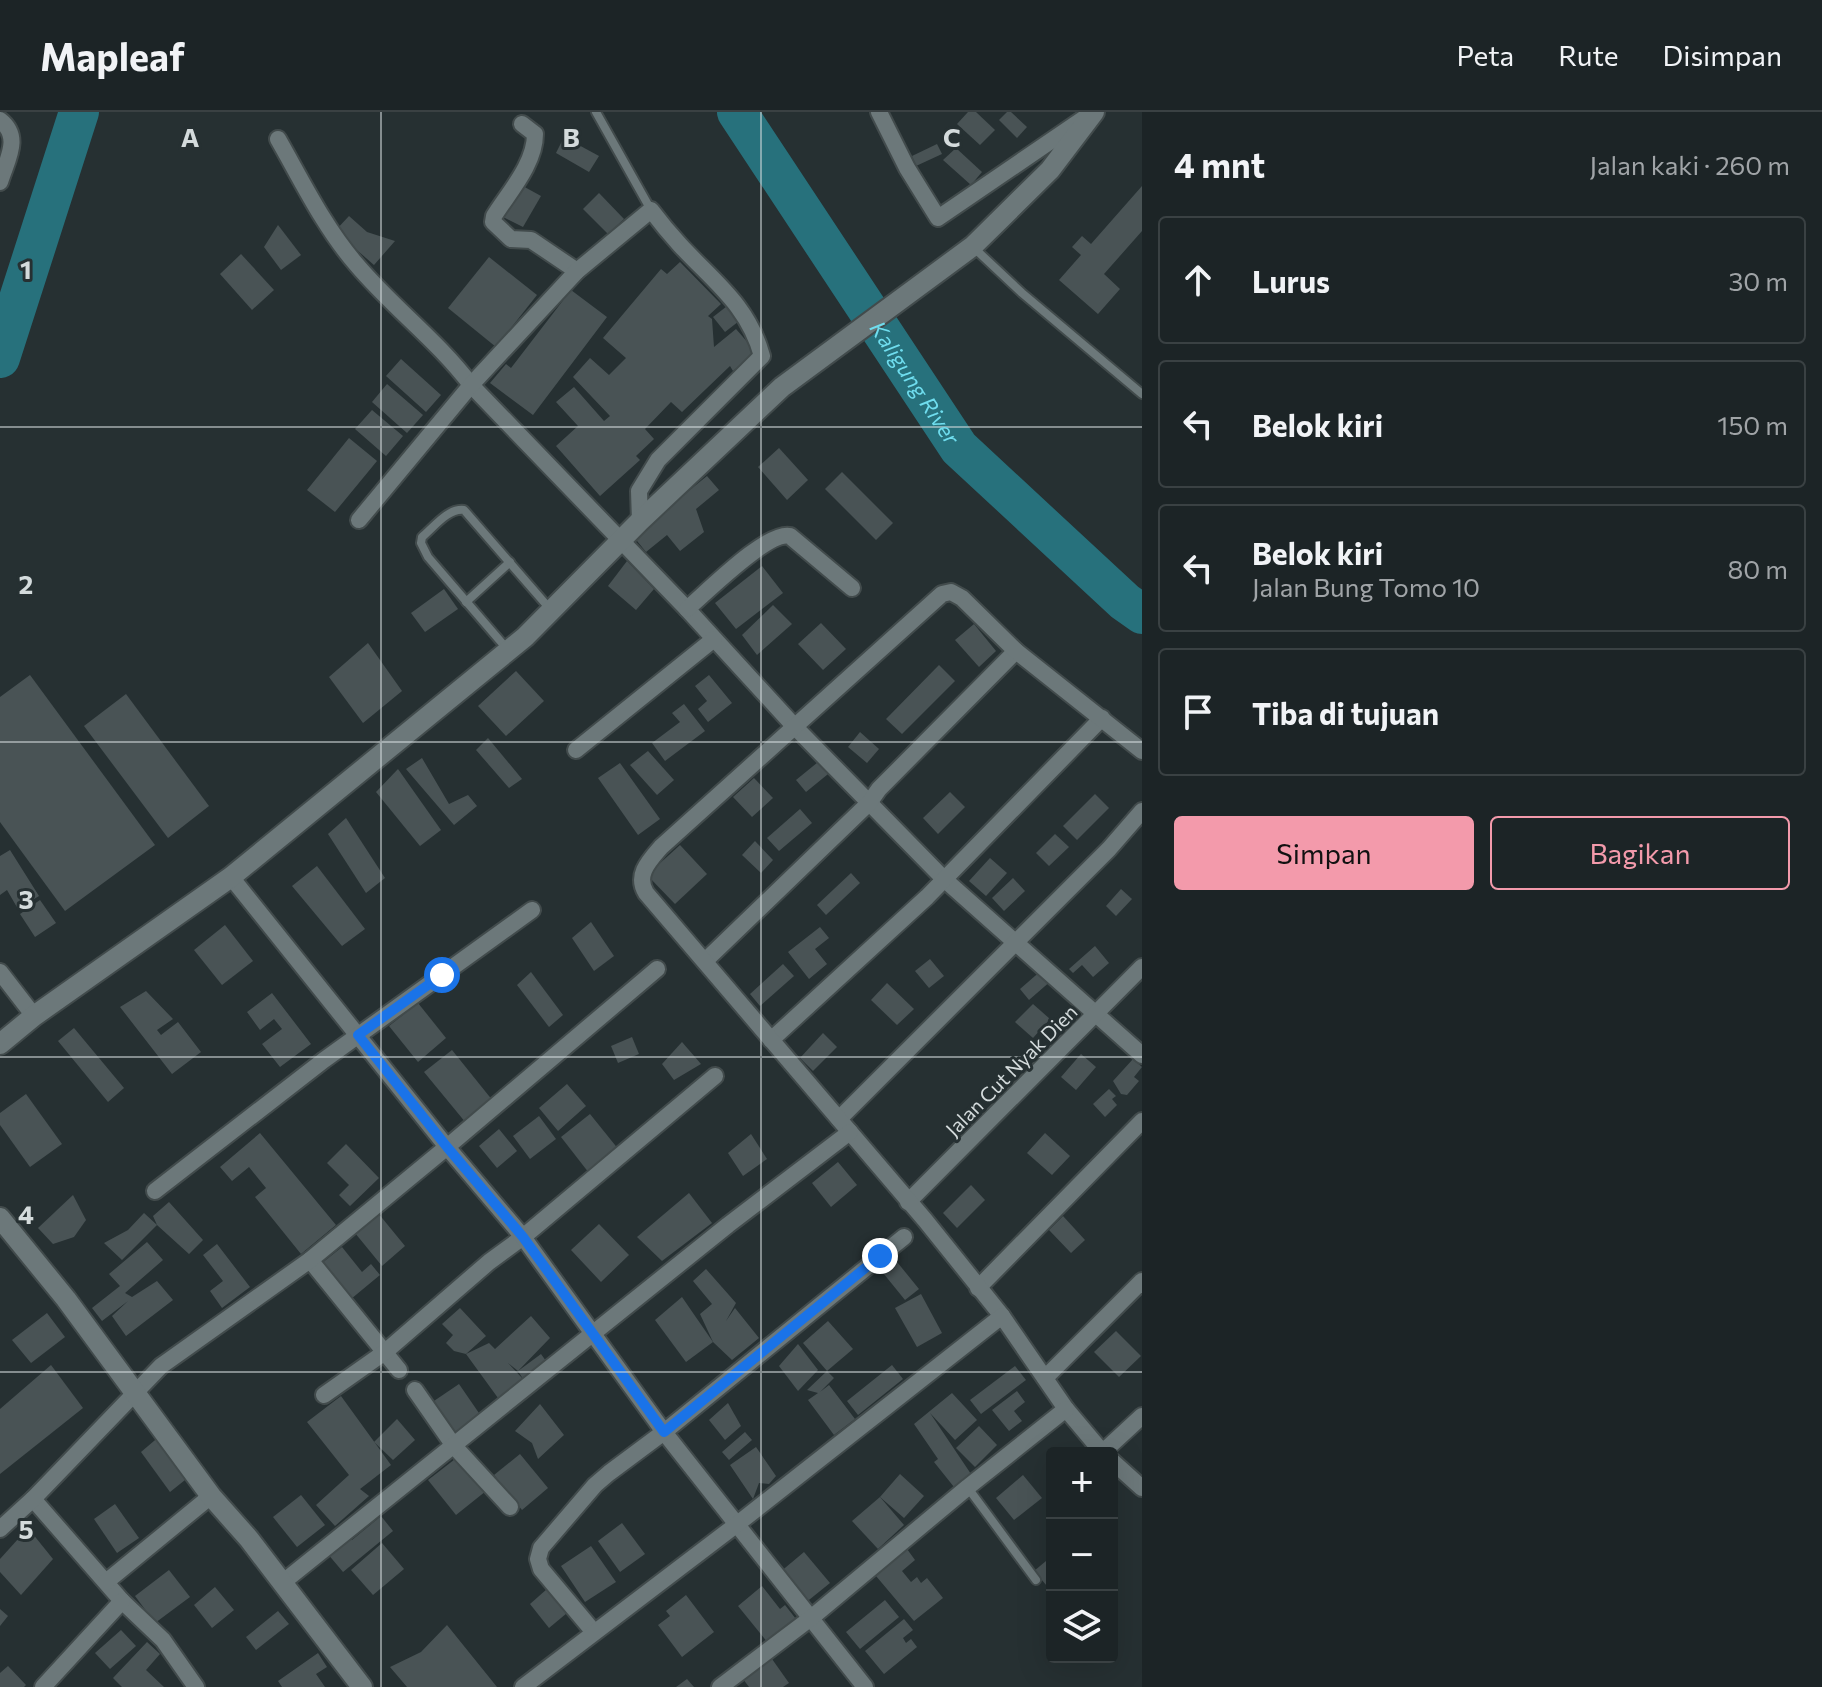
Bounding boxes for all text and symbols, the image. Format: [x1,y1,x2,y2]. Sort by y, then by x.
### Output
text: Mapleaf [40,32,185,79]
text: Peta [1456,38,1514,72]
text: Rute [1558,38,1619,72]
text: Disimpan [1663,38,1782,72]
text: A [181,121,200,152]
text: B [562,121,580,152]
text: C [943,121,961,152]
text: 4 mnt [1174,143,1265,185]
text: Jalan kaki · 260 m [1589,149,1790,180]
text: 1 [20,253,32,284]
icon: ahead [1176,258,1220,302]
text: Lurus [1252,262,1330,299]
text: 30 m [1729,265,1788,296]
water label: Kaligung River [865,315,967,450]
icon: left [1176,402,1220,446]
text: Belok kiri [1252,406,1383,443]
text: 150 m [1717,409,1788,440]
text: Belok kiri [1252,534,1383,571]
icon: left [1176,546,1220,590]
text: 80 m [1728,553,1788,584]
text: 2 [19,568,33,599]
text: Jalan Bung Tomo 10 [1252,571,1480,602]
icon: arrive [1176,690,1220,734]
text: Tiba di tujuan [1252,694,1439,731]
button: Simpan [1174,816,1474,890]
button: Bagikan [1490,816,1790,890]
text: 3 [18,883,34,914]
route start [424,957,460,993]
street label: Jalan Cut Nyak Dien [940,999,1082,1141]
text: 4 [18,1198,34,1229]
route end [862,1238,898,1274]
map controls [1046,1447,1118,1663]
button: + [1046,1447,1118,1519]
text: 5 [18,1513,34,1544]
button: − [1046,1519,1118,1591]
button: layers [1046,1591,1118,1663]

